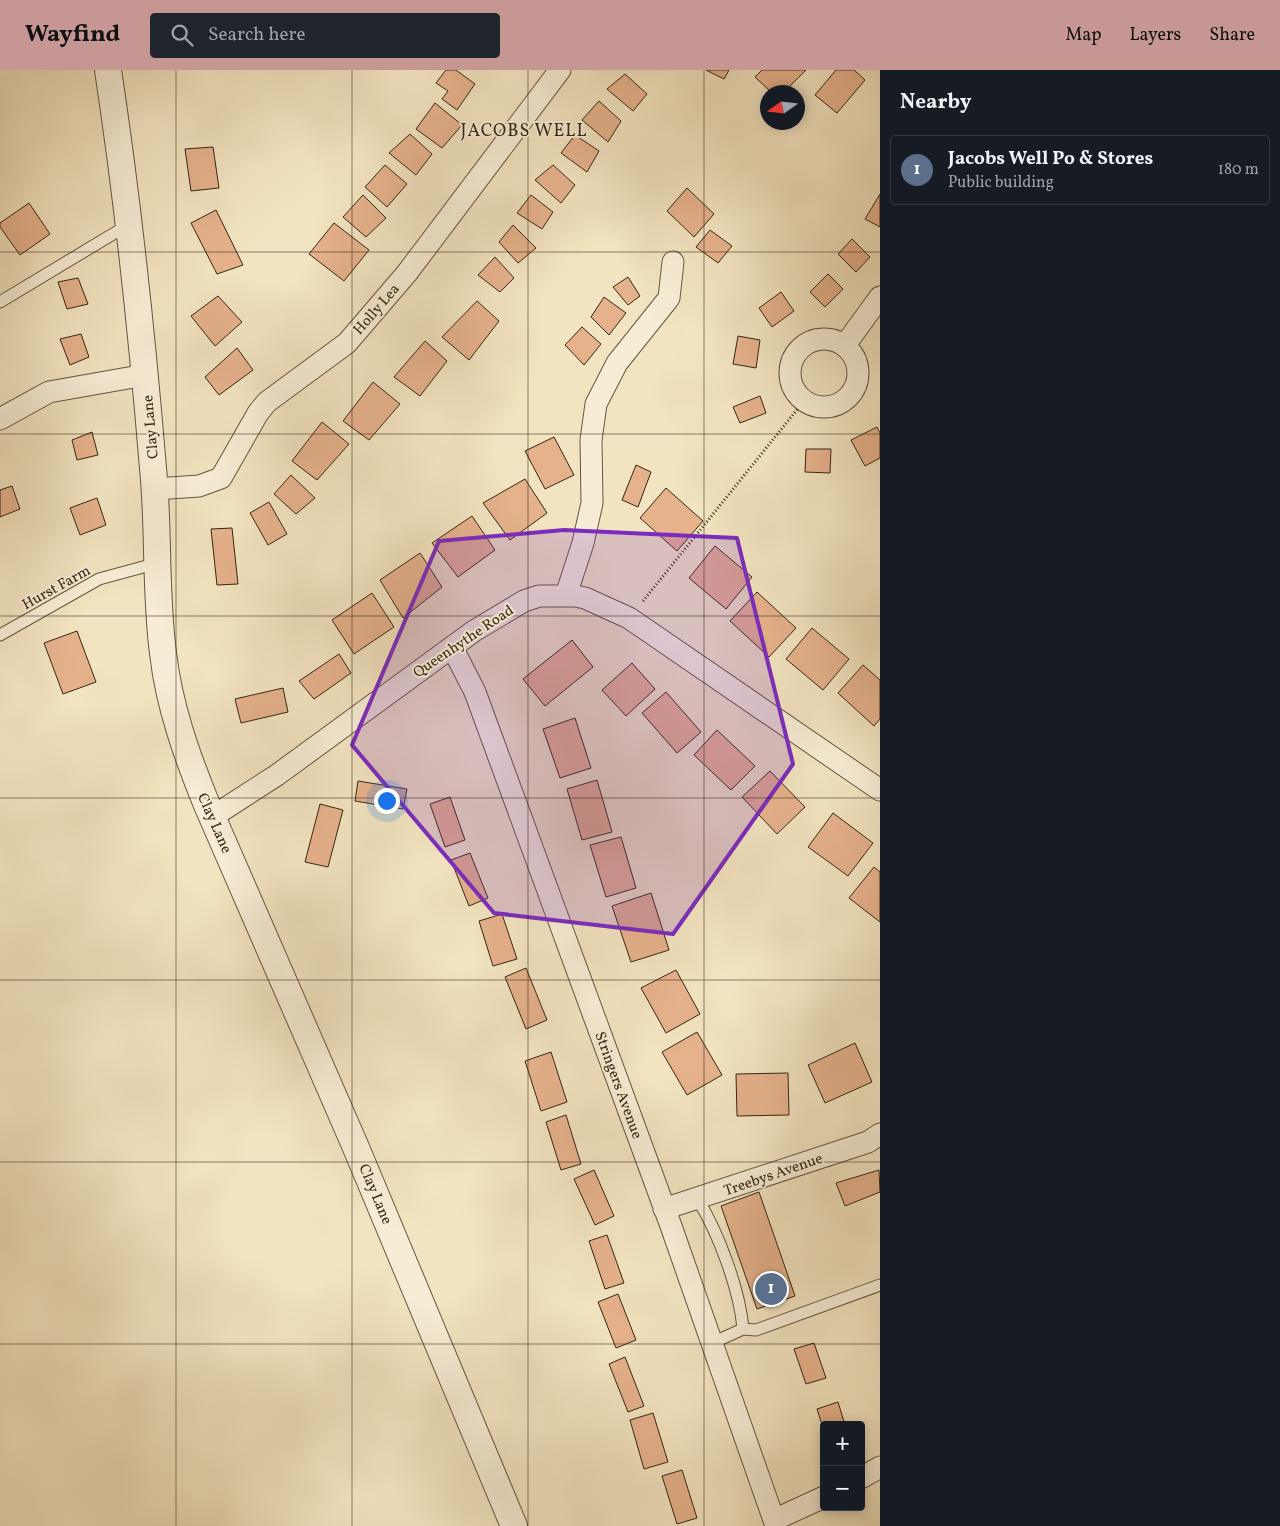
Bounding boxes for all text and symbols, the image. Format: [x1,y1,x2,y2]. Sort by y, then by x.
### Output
search box [150,13,500,58]
text: Wayfind [25,18,120,52]
icon: search [168,21,196,49]
text: Search here [208,22,305,48]
text: Map [1065,23,1101,48]
text: Layers [1129,23,1181,48]
text: Share [1209,23,1255,48]
north arrow [760,85,805,130]
text: Nearby [900,88,971,117]
district label: JACOBS WELL [460,119,588,144]
text: Jacobs Well Po & Stores [948,146,1153,172]
text: 1 [914,159,920,181]
text: 180 m [1218,159,1259,181]
text: Public building [948,172,1054,194]
street label: Holly Lea [349,280,405,340]
street label: Clay Lane [138,394,165,460]
street label: Hurst Farm [19,561,95,616]
street label: Queenhythe Road [409,601,518,684]
your location [374,788,400,814]
street label: Clay Lane [191,790,236,857]
street label: Stringers Avenue [588,1029,647,1142]
street label: Treebys Avenue [721,1149,826,1202]
street label: Clay Lane [352,1161,397,1228]
pin: 1 [755,1270,787,1308]
map controls [820,1421,865,1511]
button: + [820,1421,865,1466]
button: − [820,1466,865,1511]

